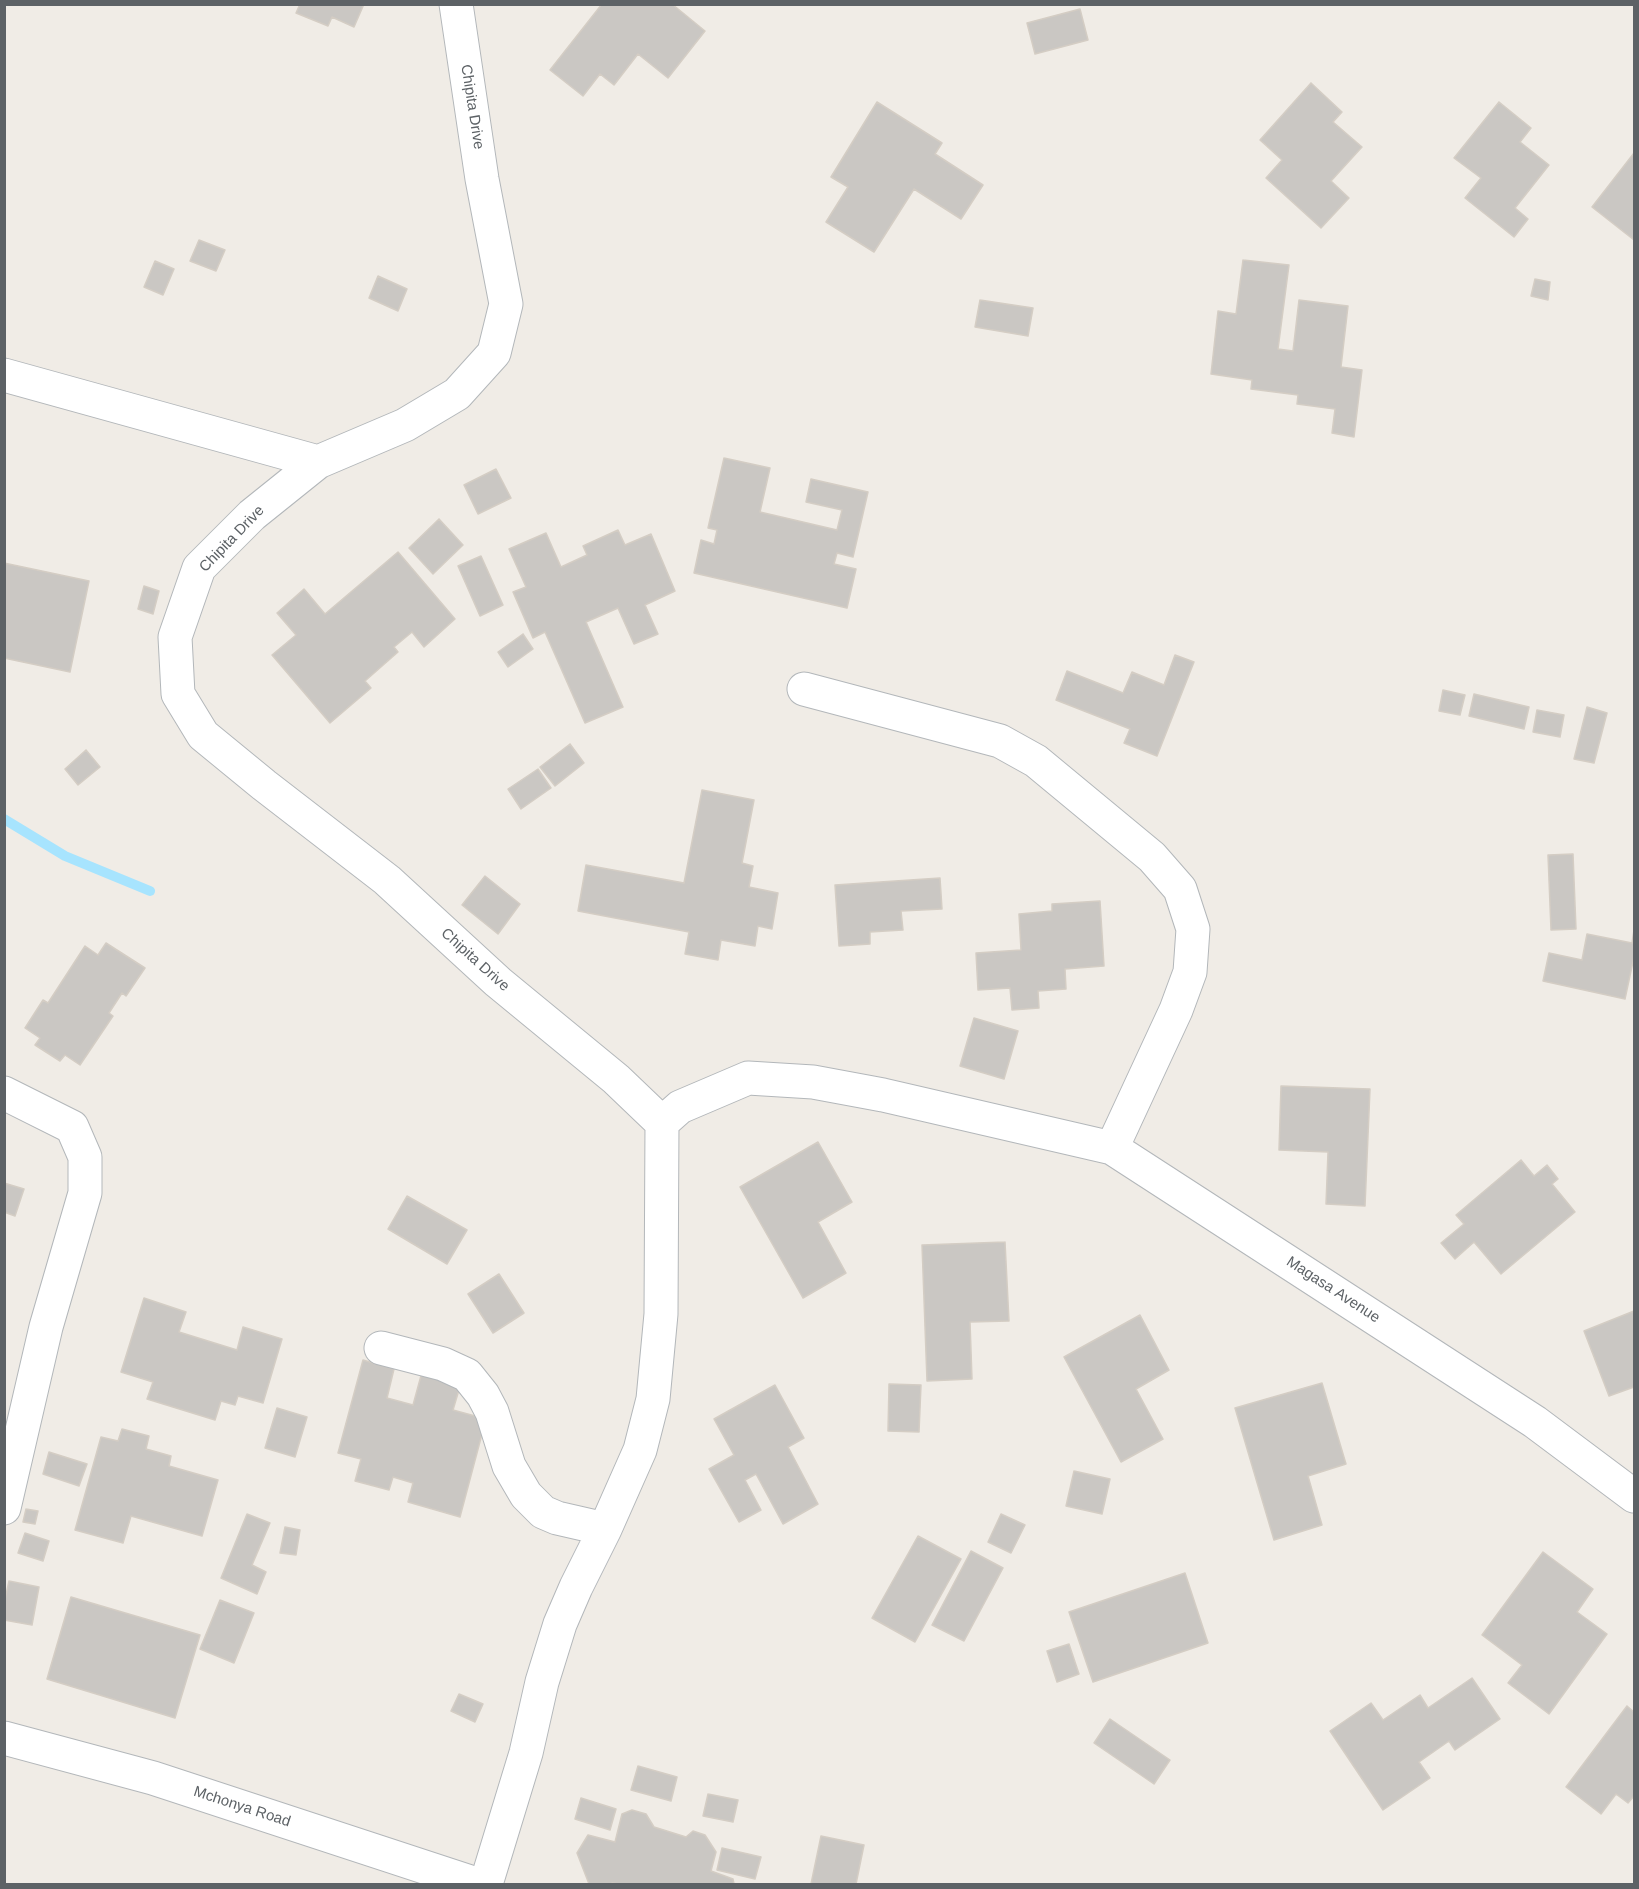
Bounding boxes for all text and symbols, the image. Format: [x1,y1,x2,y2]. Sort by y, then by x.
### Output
street label: Chipita Drive [456,63,488,151]
street label: Chipita Drive [196,502,268,576]
street label: Chipita Drive [437,925,513,995]
street label: Magasa Avenue [1283,1253,1383,1327]
street label: Mchonya Road [191,1783,293,1831]

